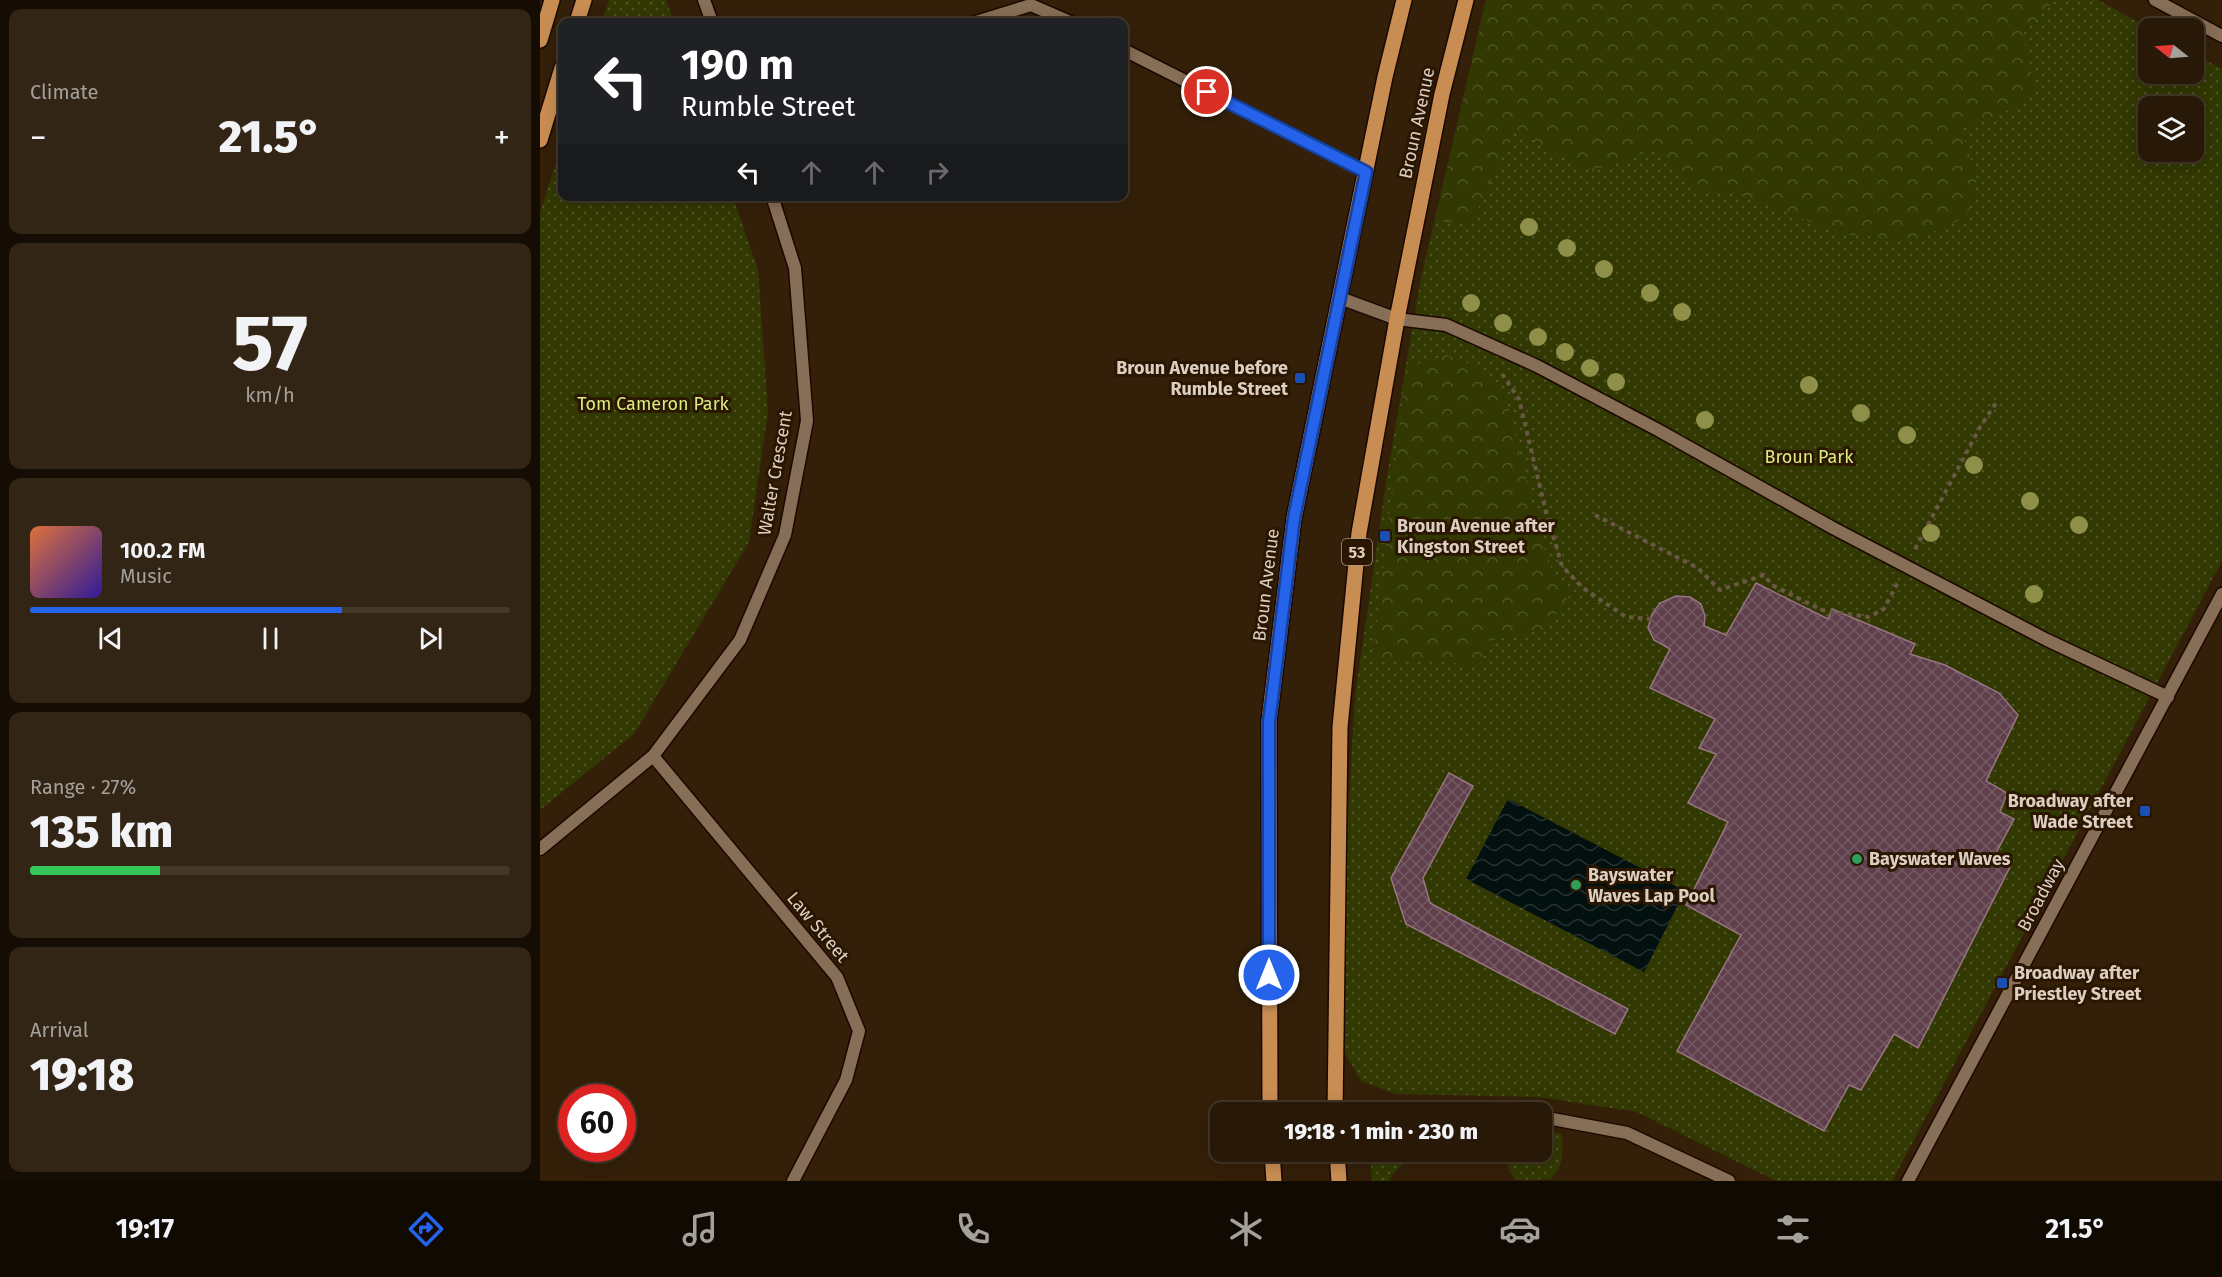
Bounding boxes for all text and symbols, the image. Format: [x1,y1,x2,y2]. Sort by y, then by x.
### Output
north arrow [2138,18,2204,84]
map controls [2138,18,2204,162]
text: 190 m [681,40,794,90]
icon: left [582,42,660,120]
street label: Broun Avenue [1394,65,1440,181]
pin [1181,66,1232,117]
icon: arrive [1190,75,1223,108]
text: Climate [30,80,98,104]
text: Rumble Street [681,91,855,123]
button: layers [2138,96,2204,162]
text: 21.5° [219,110,321,164]
text: − [30,118,47,158]
text: + [494,118,510,158]
icon: left [732,156,765,189]
icon: ahead [795,156,828,189]
icon: ahead [858,156,891,189]
icon: right [921,156,954,189]
text: 57 [232,297,308,391]
place label: Broun Avenue before Rumble Street [1116,357,1289,400]
marker: Broun Avenue before Rumble Street [1293,371,1307,385]
text: km/h [245,383,295,407]
park label: Tom Cameron Park [577,393,730,415]
street label: Walter Crescent [753,408,797,537]
park label: Broun Park [1764,446,1854,468]
place label: Broun Avenue after Kingston Street [1397,515,1556,558]
street label: Broun Avenue [1248,527,1284,643]
marker: Broun Avenue after Kingston Street [1378,529,1392,543]
text: 100.2 FM [120,537,205,564]
road number: 53 [1342,539,1372,565]
text: Music [120,564,172,588]
icon: previous [94,622,127,655]
icon: pause [254,622,287,655]
icon: next [414,622,447,655]
text: Range · 27% [30,775,136,799]
place label: Broadway after Wade Street [2008,790,2134,833]
marker: Broadway after Wade Street [2138,804,2152,818]
text: 135 km [30,805,173,859]
place label: Bayswater Waves [1869,848,2011,870]
marker: Bayswater Waves [1850,852,1864,866]
street label: Broadway [2013,855,2069,935]
place label: Bayswater Waves Lap Pool [1588,864,1715,907]
marker: Bayswater Waves Lap Pool [1569,878,1583,892]
street label: Law Street [782,887,854,967]
position arrow [1237,943,1301,1007]
place label: Broadway after Priestley Street [2014,962,2143,1005]
marker: Broadway after Priestley Street [1995,976,2009,990]
text: Arrival [30,1018,89,1042]
text: 19:18 [30,1048,134,1102]
speed limit sign: 60 [558,1084,636,1162]
text: 19:18 · 1 min · 230 m [1284,1118,1478,1145]
icon: directions [405,1208,447,1250]
icon: music [679,1208,721,1250]
icon: phone [952,1208,994,1250]
icon: climate [1225,1208,1267,1250]
icon: car [1499,1208,1541,1250]
icon: filters [1772,1208,1814,1250]
text: 19:17 [116,1213,174,1245]
text: 21.5° [2045,1213,2106,1245]

